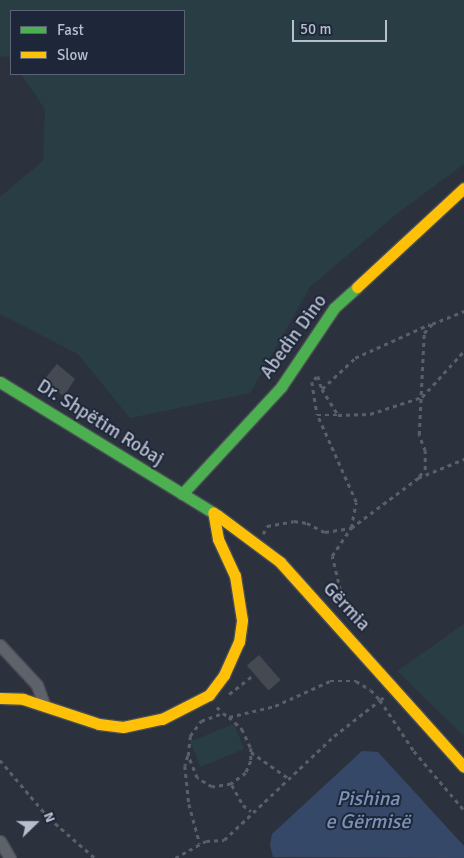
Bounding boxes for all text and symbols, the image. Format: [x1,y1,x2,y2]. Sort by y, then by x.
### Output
legend [10,10,185,75]
scale bar [294,10,389,42]
text: 50 m [300,20,331,38]
text: Fast [57,21,84,39]
text: Slow [57,46,88,64]
street label: Abedin Dino [256,290,332,384]
street label: Dr. Shpëtim Robaj [32,375,168,471]
street label: Gërmia [318,578,374,636]
water label: Pishina e Gërmisë [326,786,410,833]
north arrow [10,798,60,848]
text: N [40,809,59,825]

